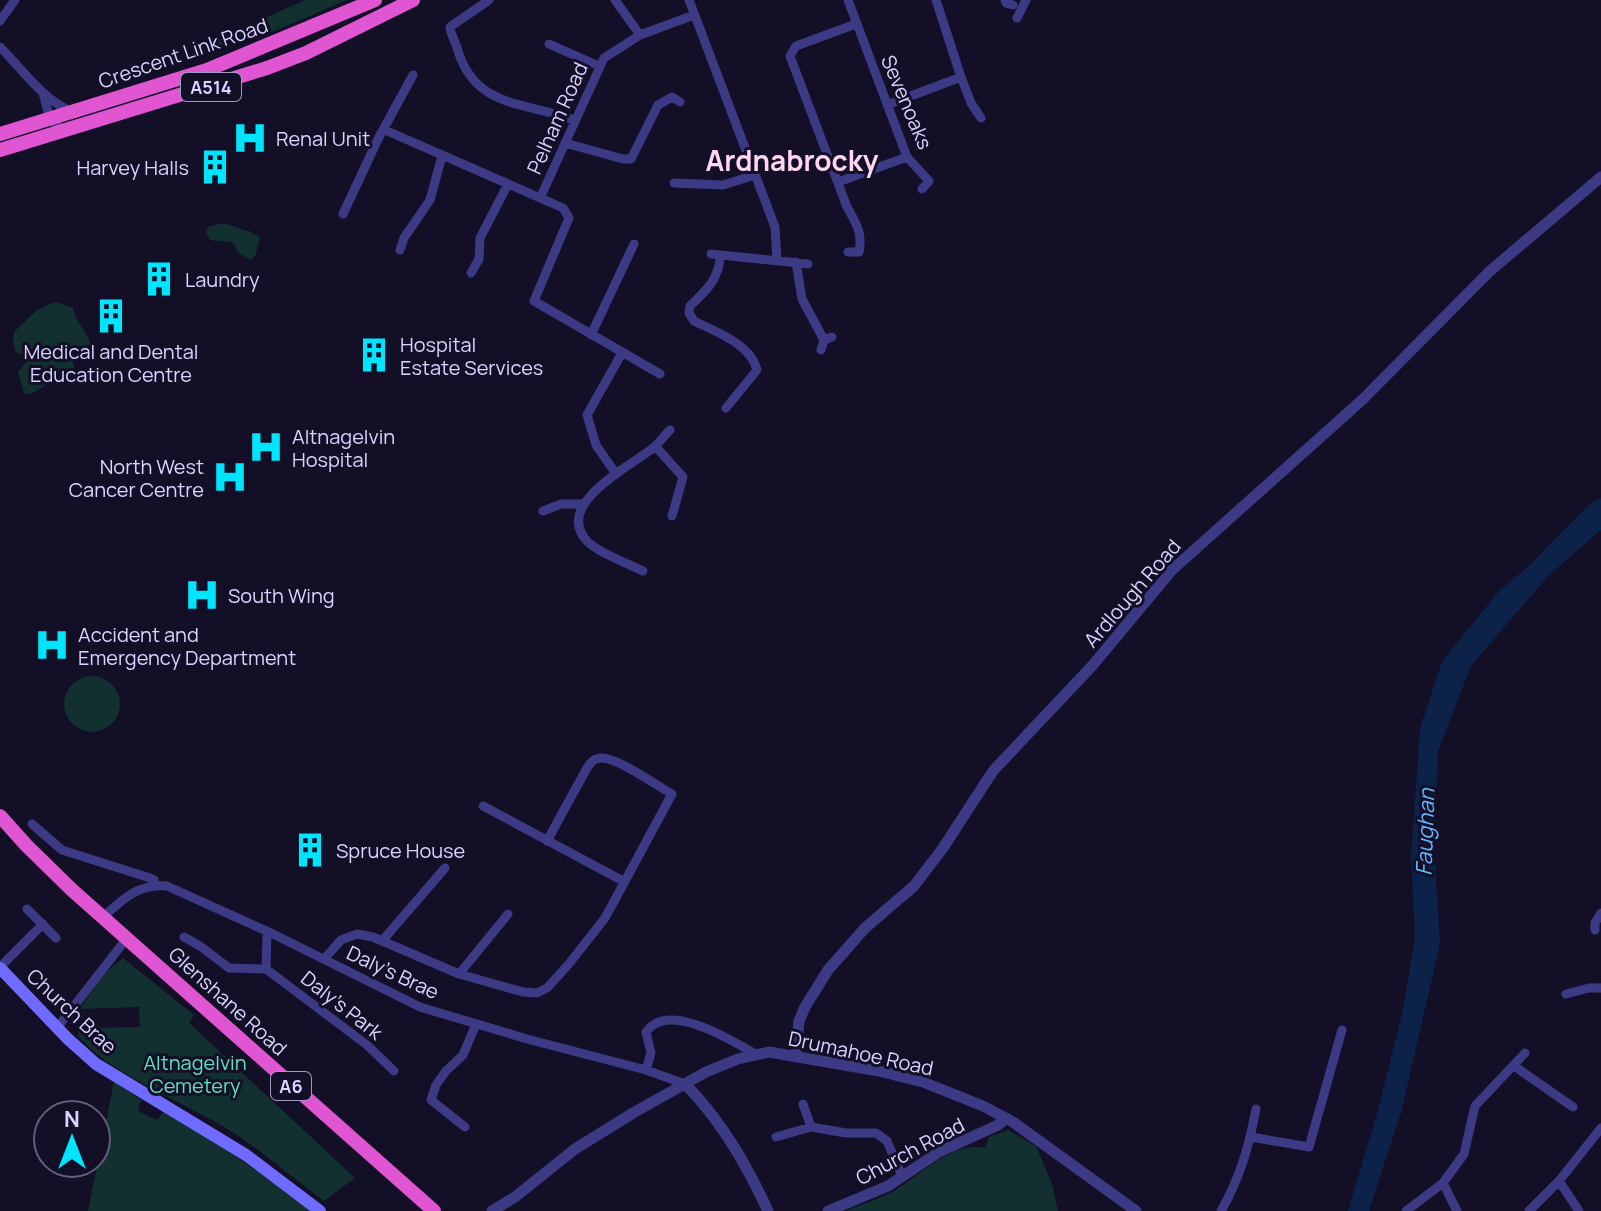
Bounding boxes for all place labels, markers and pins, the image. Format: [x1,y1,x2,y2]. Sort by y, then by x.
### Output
hospital icon: Renal Unit [231,119,269,157]
place label: Renal Unit [276,125,370,152]
building icon: Harvey Halls [196,148,234,186]
place label: Harvey Halls [77,154,189,181]
building icon: Laundry [140,260,178,298]
place label: Laundry [185,266,260,293]
building icon: Medical and Dental Education Centre [92,297,130,335]
place label: Hospital Estate Services [400,331,543,381]
building icon: Hospital Estate Services [355,336,393,374]
place label: Medical and Dental Education Centre [23,338,199,388]
place label: Altnagelvin Hospital [292,423,395,473]
hospital icon: Altnagelvin Hospital [247,428,285,466]
place label: North West Cancer Centre [69,453,204,503]
hospital icon: North West Cancer Centre [211,458,249,496]
hospital icon: South Wing [183,576,221,614]
place label: South Wing [228,582,335,609]
place label: Accident and Emergency Department [78,621,296,671]
hospital icon: Accident and Emergency Department [33,626,71,664]
building icon: Spruce House [291,831,329,869]
place label: Spruce House [336,837,465,864]

